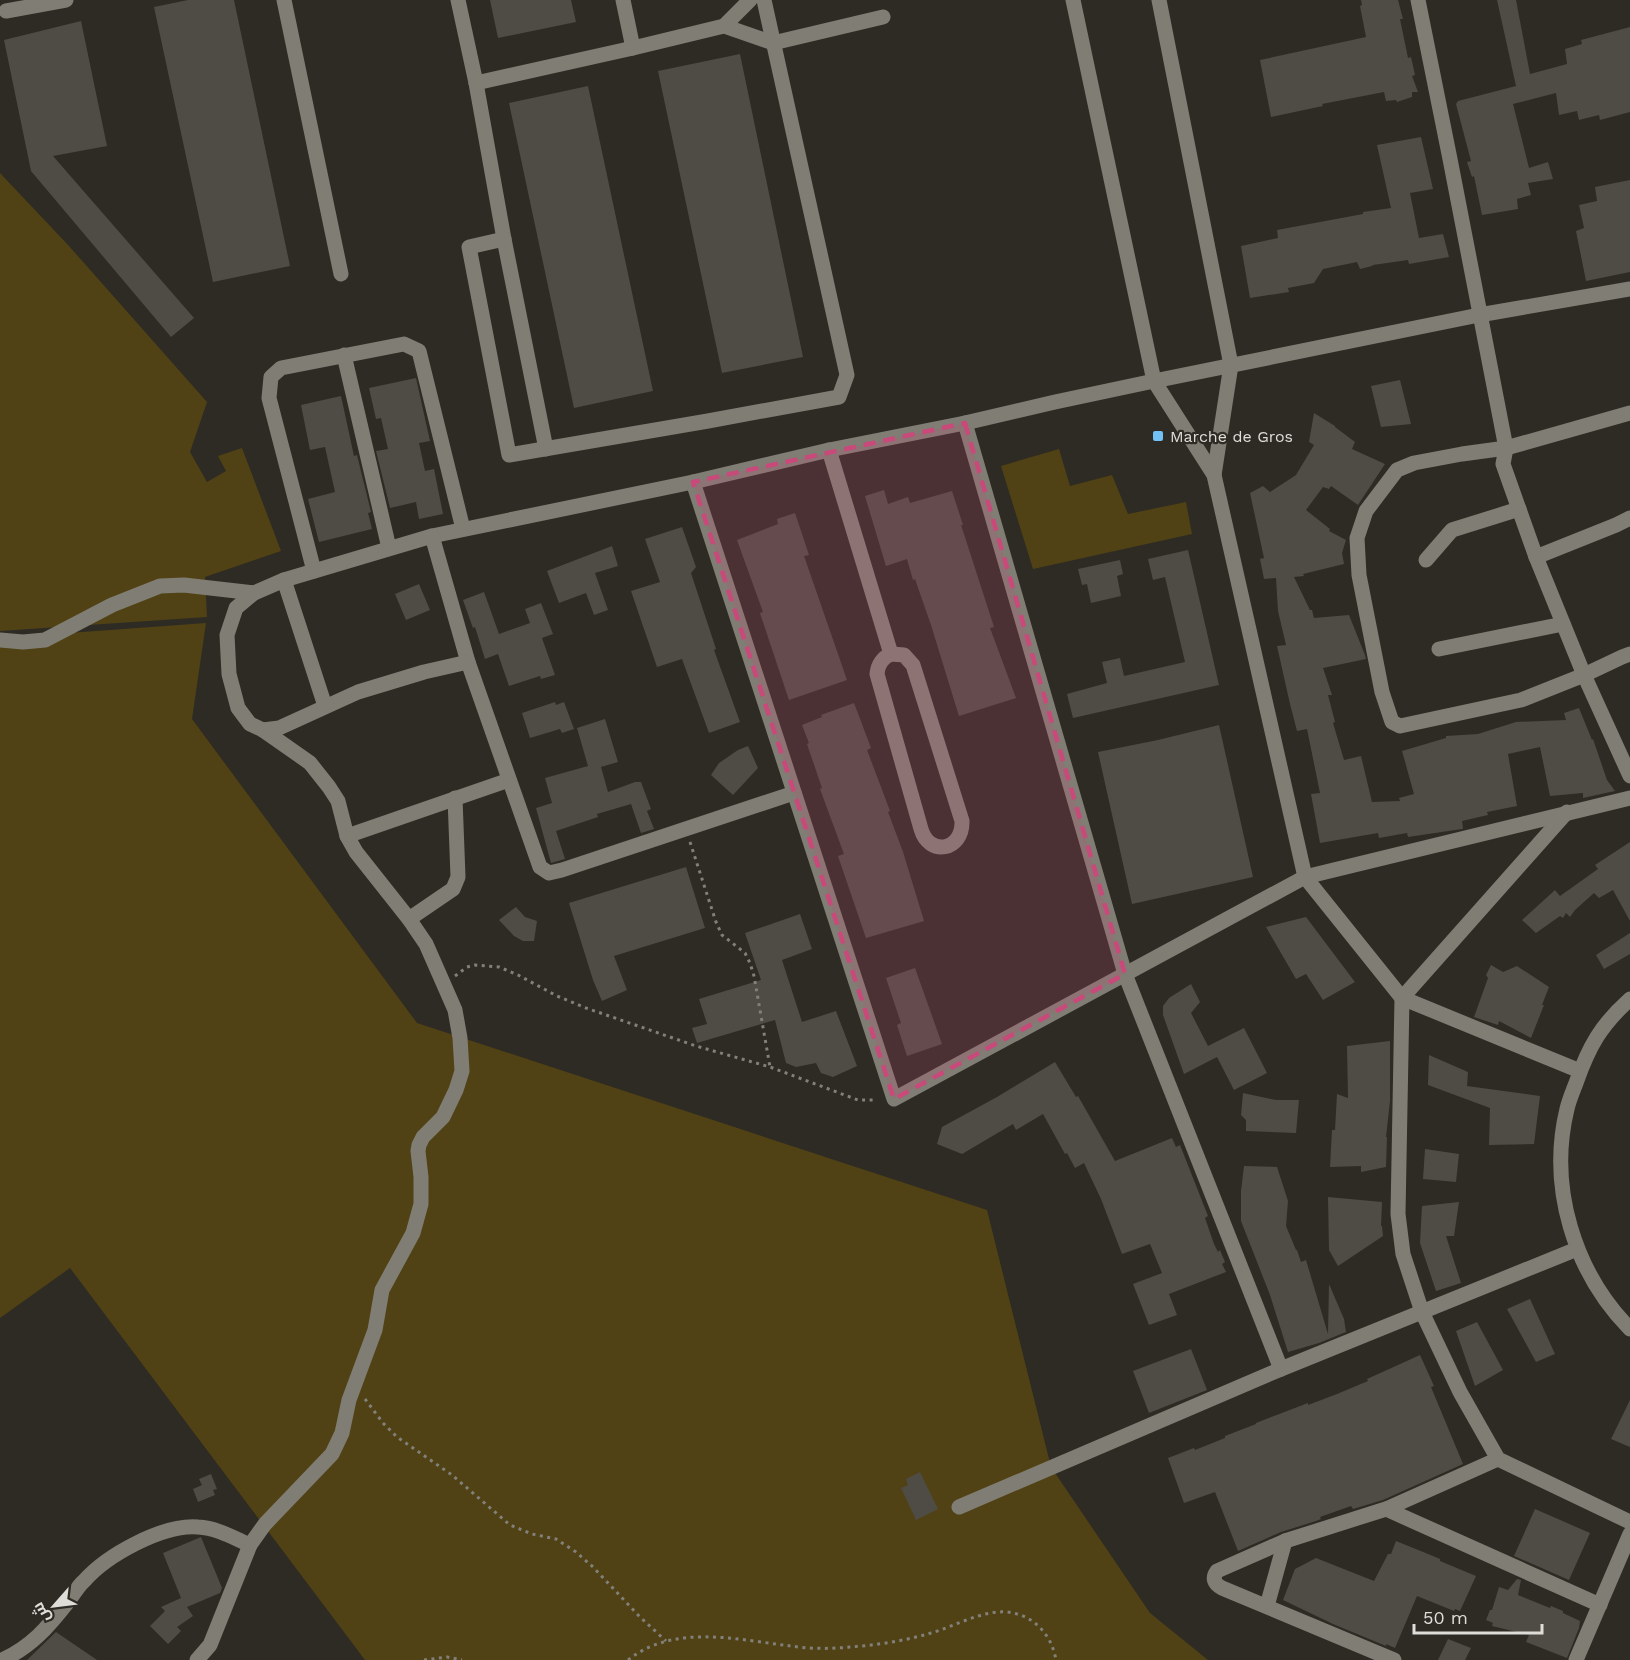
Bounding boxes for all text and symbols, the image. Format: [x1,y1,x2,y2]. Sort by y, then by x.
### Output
place label: Marche de Gros [1170,427,1293,446]
marker: Marche de Gros [1151,429,1165,443]
north arrow [24,1576,84,1636]
scale bar [1414,1597,1542,1635]
text: ش [28,1599,54,1626]
text: 50 m [1423,1607,1468,1628]

